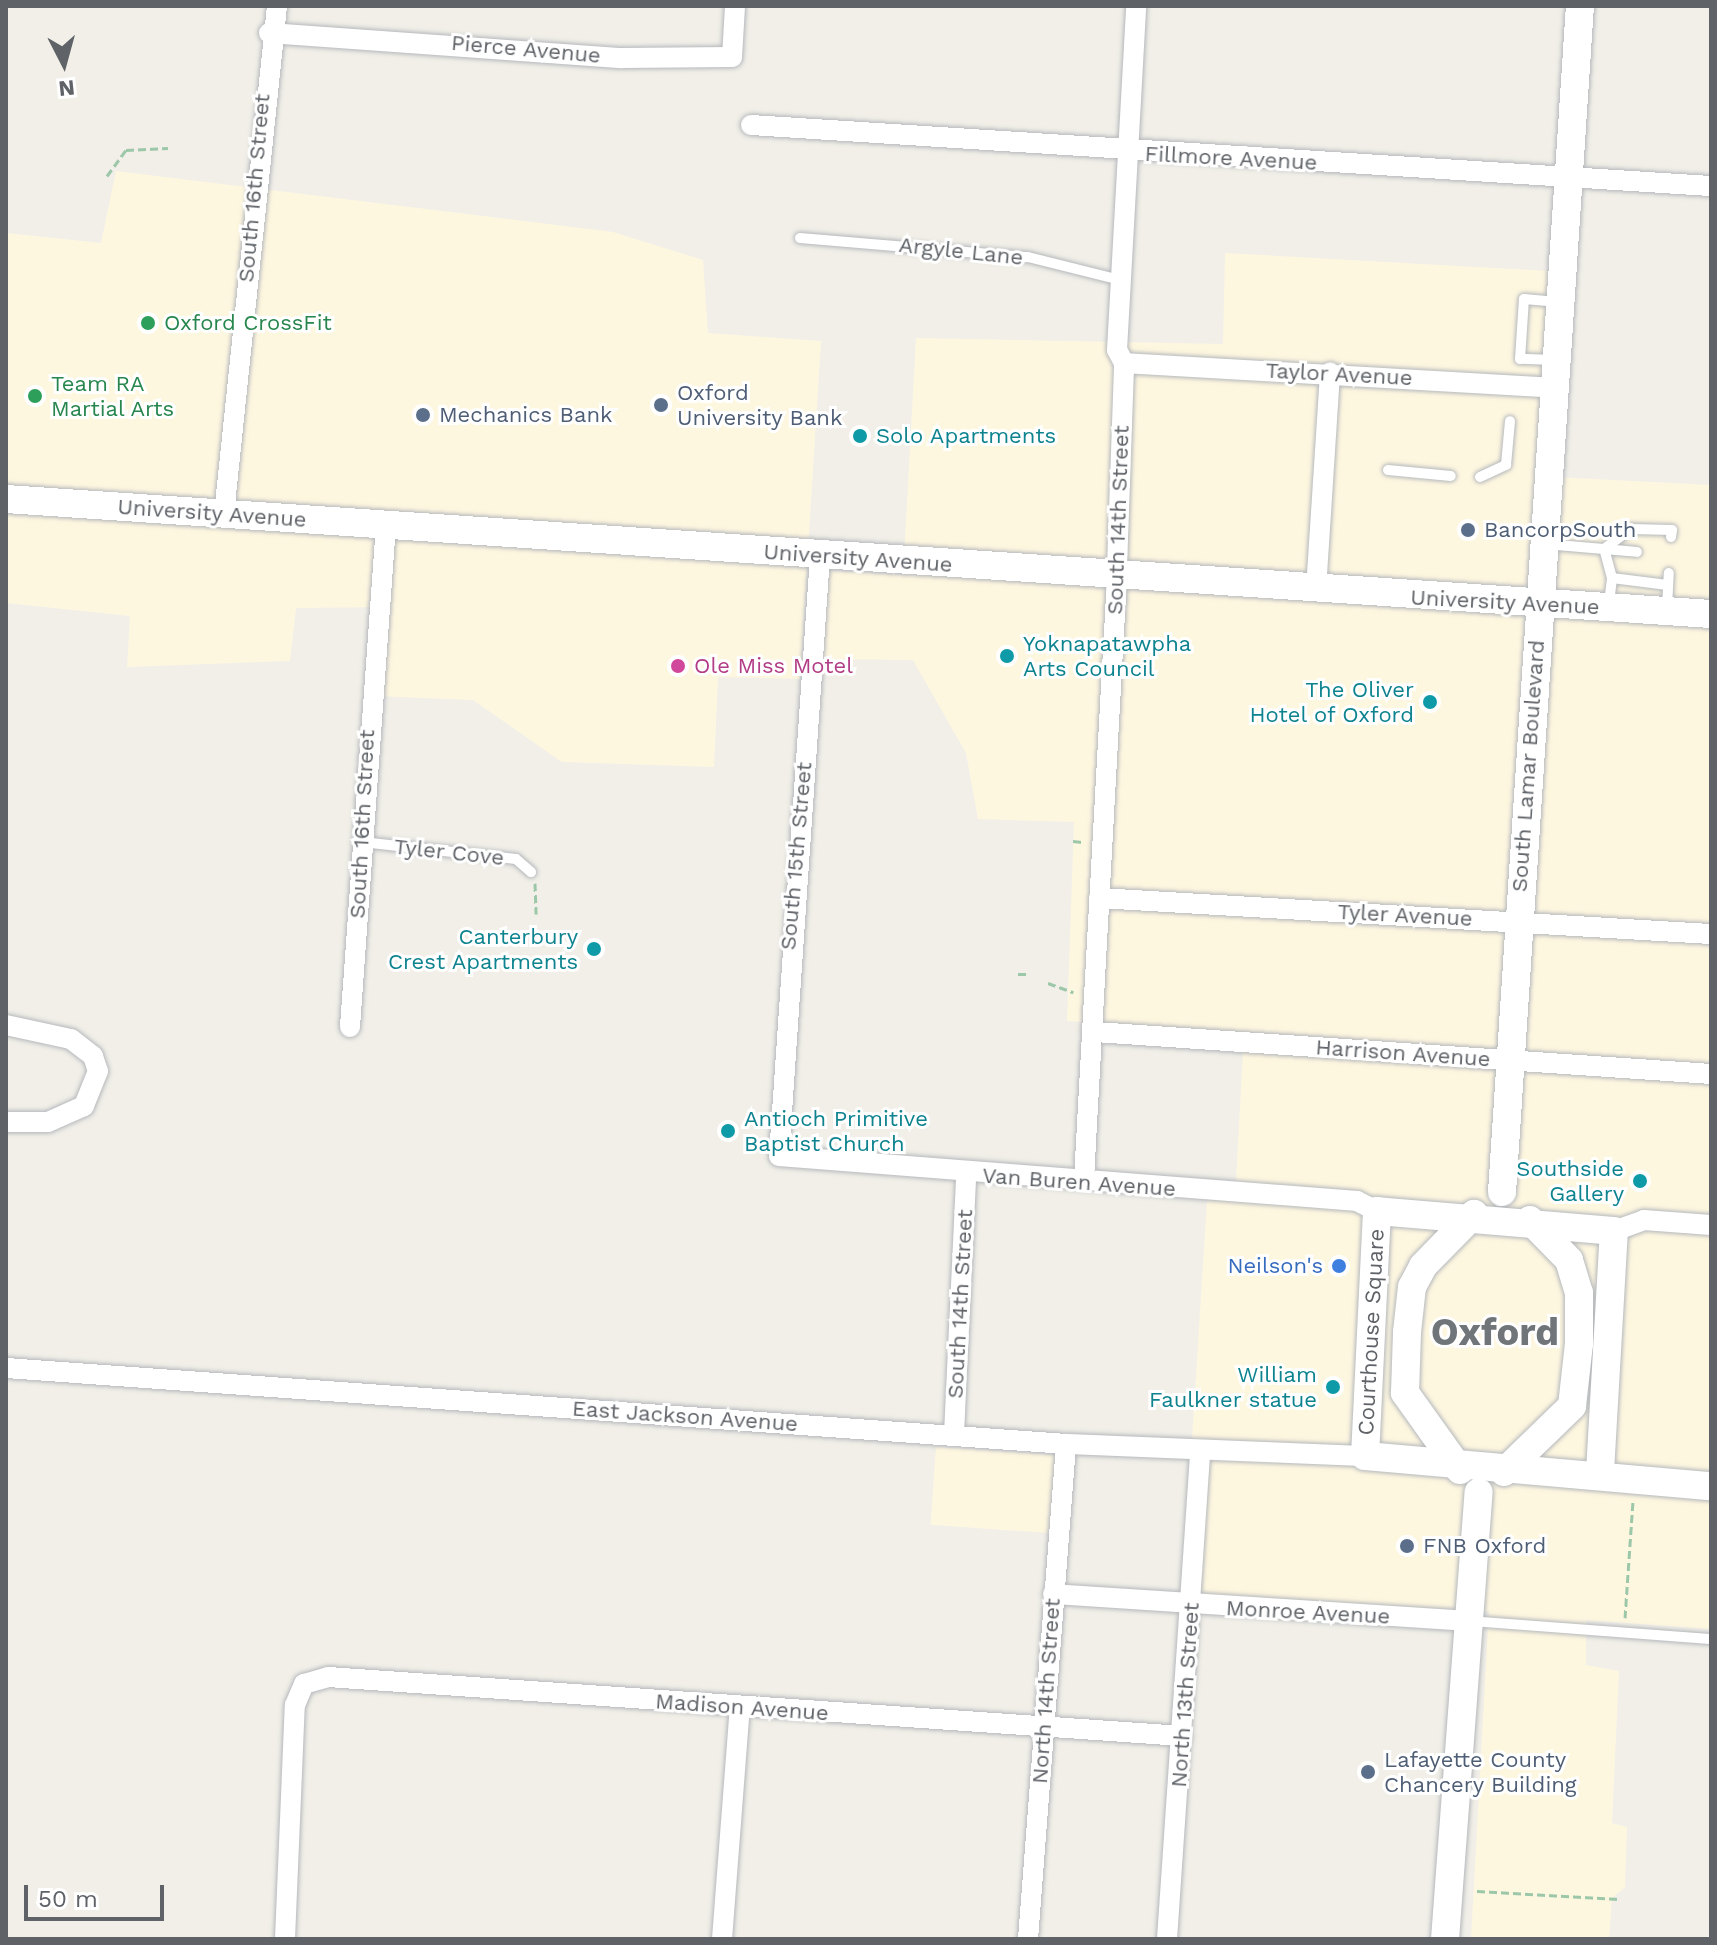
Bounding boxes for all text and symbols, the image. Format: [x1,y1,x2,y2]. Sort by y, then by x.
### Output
north arrow [24,24,104,104]
street label: Pierce Avenue [450,29,602,69]
text: N [57,75,76,102]
street label: South 16th Street [233,92,275,284]
street label: Fillmore Avenue [1144,140,1318,176]
street label: Argyle Lane [898,231,1024,271]
place label: Oxford CrossFit [164,310,332,336]
marker: Oxford CrossFit [139,314,157,332]
street label: Taylor Avenue [1264,357,1414,391]
place label: Team RA Martial Arts [51,370,176,422]
place label: Oxford University Bank [677,379,843,430]
marker: Team RA Martial Arts [26,387,44,405]
marker: Oxford University Bank [652,396,670,414]
place label: Mechanics Bank [439,402,612,428]
marker: Mechanics Bank [414,406,432,424]
place label: Solo Apartments [876,423,1057,449]
street label: South 14th Street [1101,425,1135,615]
marker: Solo Apartments [851,427,869,445]
street label: University Avenue [116,493,308,533]
place label: BancorpSouth [1484,517,1636,543]
marker: BancorpSouth [1459,521,1477,539]
street label: University Avenue [762,538,954,578]
street label: University Avenue [1409,584,1601,620]
place label: Yoknapatawpha Arts Council [1023,630,1191,682]
street label: South Lamar Boulevard [1506,639,1550,893]
marker: Yoknapatawpha Arts Council [998,647,1016,665]
place label: Ole Miss Motel [694,653,853,679]
marker: Ole Miss Motel [669,657,687,675]
place label: The Oliver Hotel of Oxford [1248,676,1414,728]
marker: The Oliver Hotel of Oxford [1421,693,1439,711]
street label: South 16th Street [344,729,380,919]
street label: South 15th Street [775,761,817,951]
street label: Tyler Cove [392,833,506,871]
street label: Tyler Avenue [1336,898,1474,932]
place label: Canterbury Crest Apartments [387,923,578,974]
marker: Canterbury Crest Apartments [585,940,603,958]
street label: Harrison Avenue [1314,1034,1492,1072]
place label: Antioch Primitive Baptist Church [744,1105,928,1156]
marker: Antioch Primitive Baptist Church [719,1122,737,1140]
place label: Southside Gallery [1516,1155,1624,1206]
street label: Van Buren Avenue [981,1162,1177,1202]
marker: Southside Gallery [1631,1172,1649,1190]
street label: South 14th Street [942,1209,978,1399]
street label: Courthouse Square [1352,1228,1390,1436]
place label: Neilson's [1227,1253,1323,1279]
marker: Neilson's [1330,1257,1348,1275]
district label: Oxford [1431,1310,1559,1356]
place label: William Faulkner statue [1148,1361,1317,1412]
marker: William Faulkner statue [1324,1378,1342,1396]
street label: East Jackson Avenue [571,1395,799,1437]
place label: FNB Oxford [1423,1533,1546,1559]
marker: FNB Oxford [1398,1537,1416,1555]
street label: Monroe Avenue [1225,1594,1391,1630]
street label: North 14th Street [1026,1597,1066,1785]
street label: North 13th Street [1165,1601,1205,1789]
street label: Madison Avenue [654,1688,830,1726]
place label: Lafayette County Chancery Building [1384,1746,1577,1798]
marker: Lafayette County Chancery Building [1359,1763,1377,1781]
scale bar [28,1869,168,1919]
text: 50 m [38,1885,98,1913]

